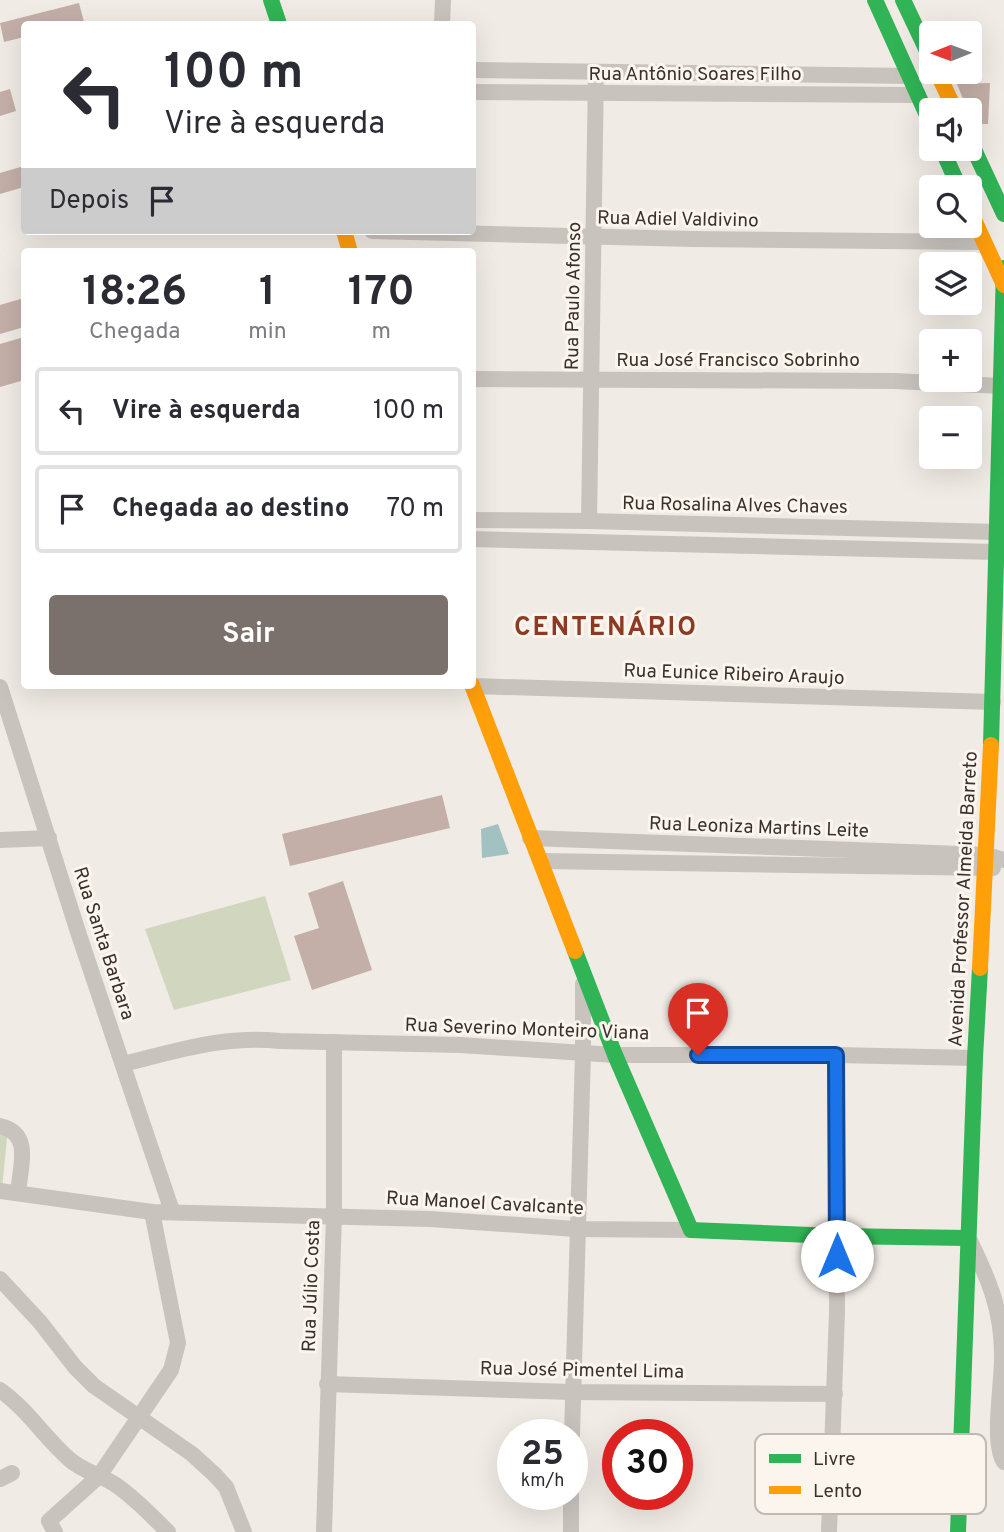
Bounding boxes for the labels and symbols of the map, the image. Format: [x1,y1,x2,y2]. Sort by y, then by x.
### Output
north arrow [919,21,982,84]
street label: Rua Antônio Soares Filho [588,63,802,87]
street label: Rua Adiel Valdivino [597,207,759,233]
street label: Rua Paulo Afonso [561,222,587,370]
street label: Rua José Francisco Sobrinho [616,349,860,373]
street label: Rua Rosalina Alves Chaves [622,492,848,520]
district label: CENTENÁRIO [514,610,698,645]
street label: Rua Eunice Ribeiro Araujo [623,659,845,691]
street label: Avenida Professor Almeida Barreto [944,751,984,1048]
street label: Rua Leoniza Martins Leite [649,812,869,844]
street label: Rua Santa Barbara [67,864,139,1023]
pin [668,983,728,1055]
street label: Rua Severino Monteiro Viana [404,1014,650,1046]
street label: Rua Manoel Cavalcante [385,1187,584,1221]
position arrow [800,1219,874,1293]
street label: Rua Júlio Costa [298,1220,326,1352]
street label: Rua José Pimentel Lima [480,1357,684,1385]
speed limit sign: 30 [602,1419,693,1510]
legend [755,1434,986,1514]
text: Livre [813,1448,856,1472]
text: Lento [813,1480,862,1504]

